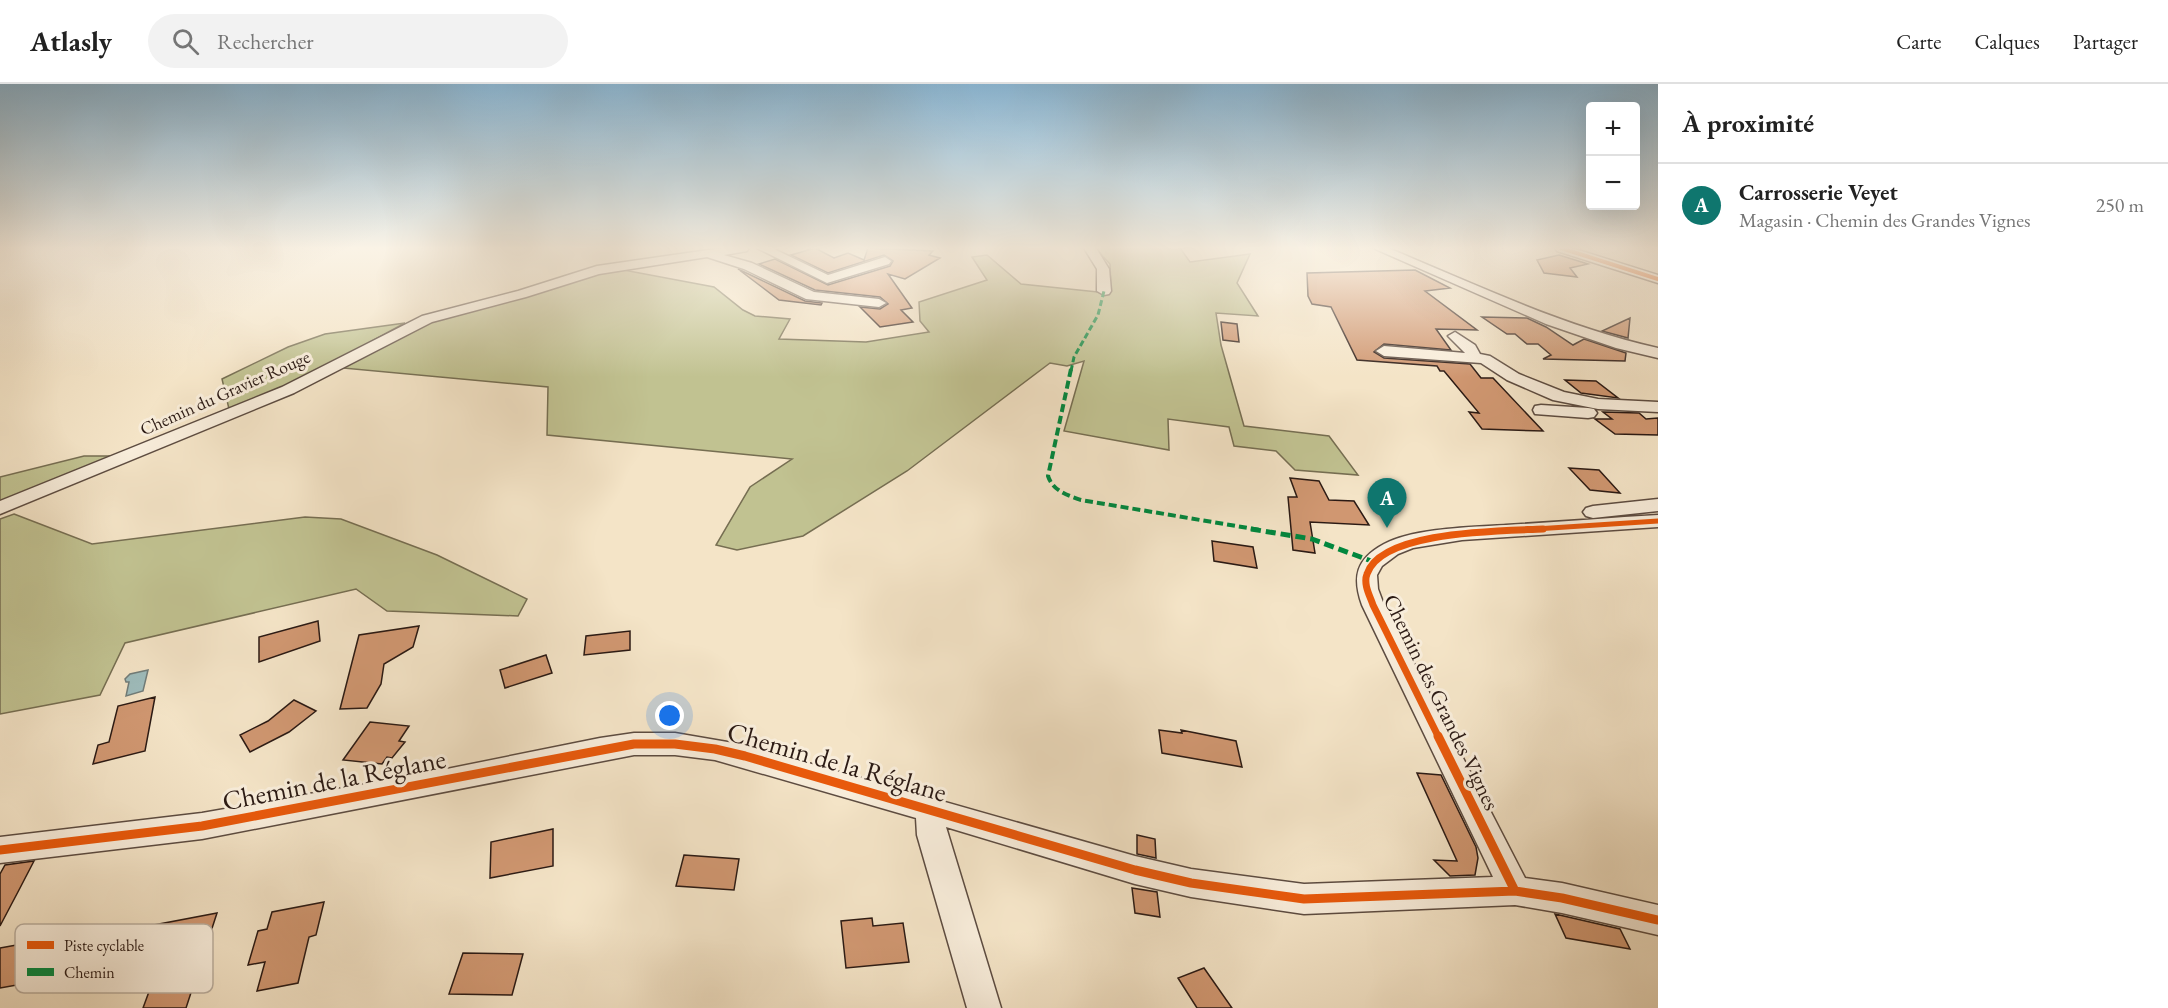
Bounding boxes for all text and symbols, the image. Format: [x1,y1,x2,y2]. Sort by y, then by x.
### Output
search box [148,14,568,68]
text: Atlasly [30,23,112,59]
icon: search [169,25,202,58]
text: Rechercher [217,27,314,56]
text: Carte [1896,28,1941,55]
text: Calques [1974,28,2040,55]
text: Partager [2073,28,2138,55]
map controls [1586,102,1640,210]
button: + [1586,102,1640,156]
text: À proximité [1682,106,1814,140]
button: − [1586,156,1640,210]
text: Carrosserie Veyet [1739,178,1898,207]
text: A [1694,192,1709,218]
text: 250 m [2096,192,2144,218]
text: Magasin · Chemin des Grandes Vignes [1739,207,2031,233]
street label: Chemin du Gravier Rouge [136,345,313,440]
pin: A [1368,478,1406,528]
street label: Chemin des Grandes Vignes [1377,589,1507,815]
your location [655,701,684,730]
street label: Chemin de la Réglane [723,713,951,810]
street label: Chemin de la Réglane [219,741,449,818]
legend [15,924,213,993]
text: Piste cyclable [64,935,144,956]
text: Chemin [64,962,115,983]

